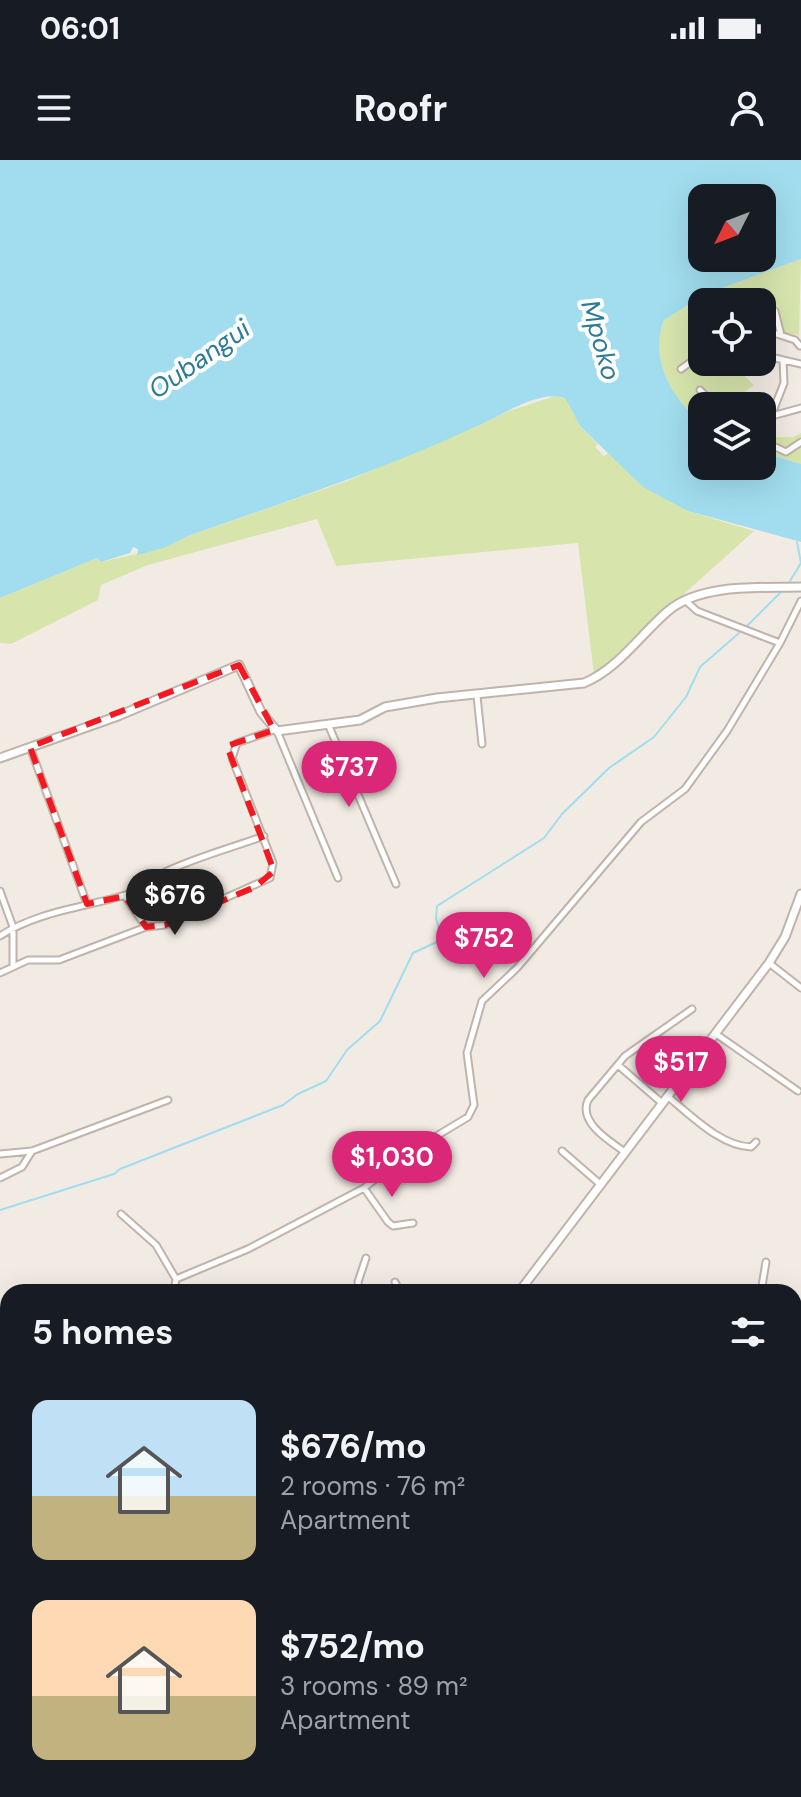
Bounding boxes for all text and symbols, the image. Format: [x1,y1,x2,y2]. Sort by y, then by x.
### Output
text: 06:01 [40,9,120,48]
text: Roofr [354,85,447,132]
icon: menu [32,86,76,130]
icon: person [725,86,769,130]
north arrow [688,184,776,272]
map controls [688,184,776,480]
button: locate [688,288,776,376]
water label: Mpoko [573,296,629,384]
water label: Oubangui [142,311,257,406]
button: layers [688,392,776,480]
pin: $737 [302,741,396,809]
text: $737 [320,750,378,784]
pin: $676 [128,869,222,937]
text: $676 [144,878,206,912]
pin: $752 [437,912,531,980]
text: $752 [454,921,514,955]
pin: $517 [634,1036,728,1104]
text: $517 [653,1045,709,1079]
pin: $1,030 [327,1131,457,1199]
text: $1,030 [350,1140,434,1174]
text: 5 homes [32,1310,173,1355]
icon: filters [726,1310,770,1354]
text: $676/mo [280,1424,427,1469]
icon: home [96,1432,192,1528]
text: 2 rooms · 76 m² [280,1469,465,1503]
text: Apartment [280,1503,411,1537]
text: $752/mo [280,1624,425,1669]
icon: home [96,1632,192,1728]
text: 3 rooms · 89 m² [280,1669,468,1703]
text: Apartment [280,1703,411,1737]

